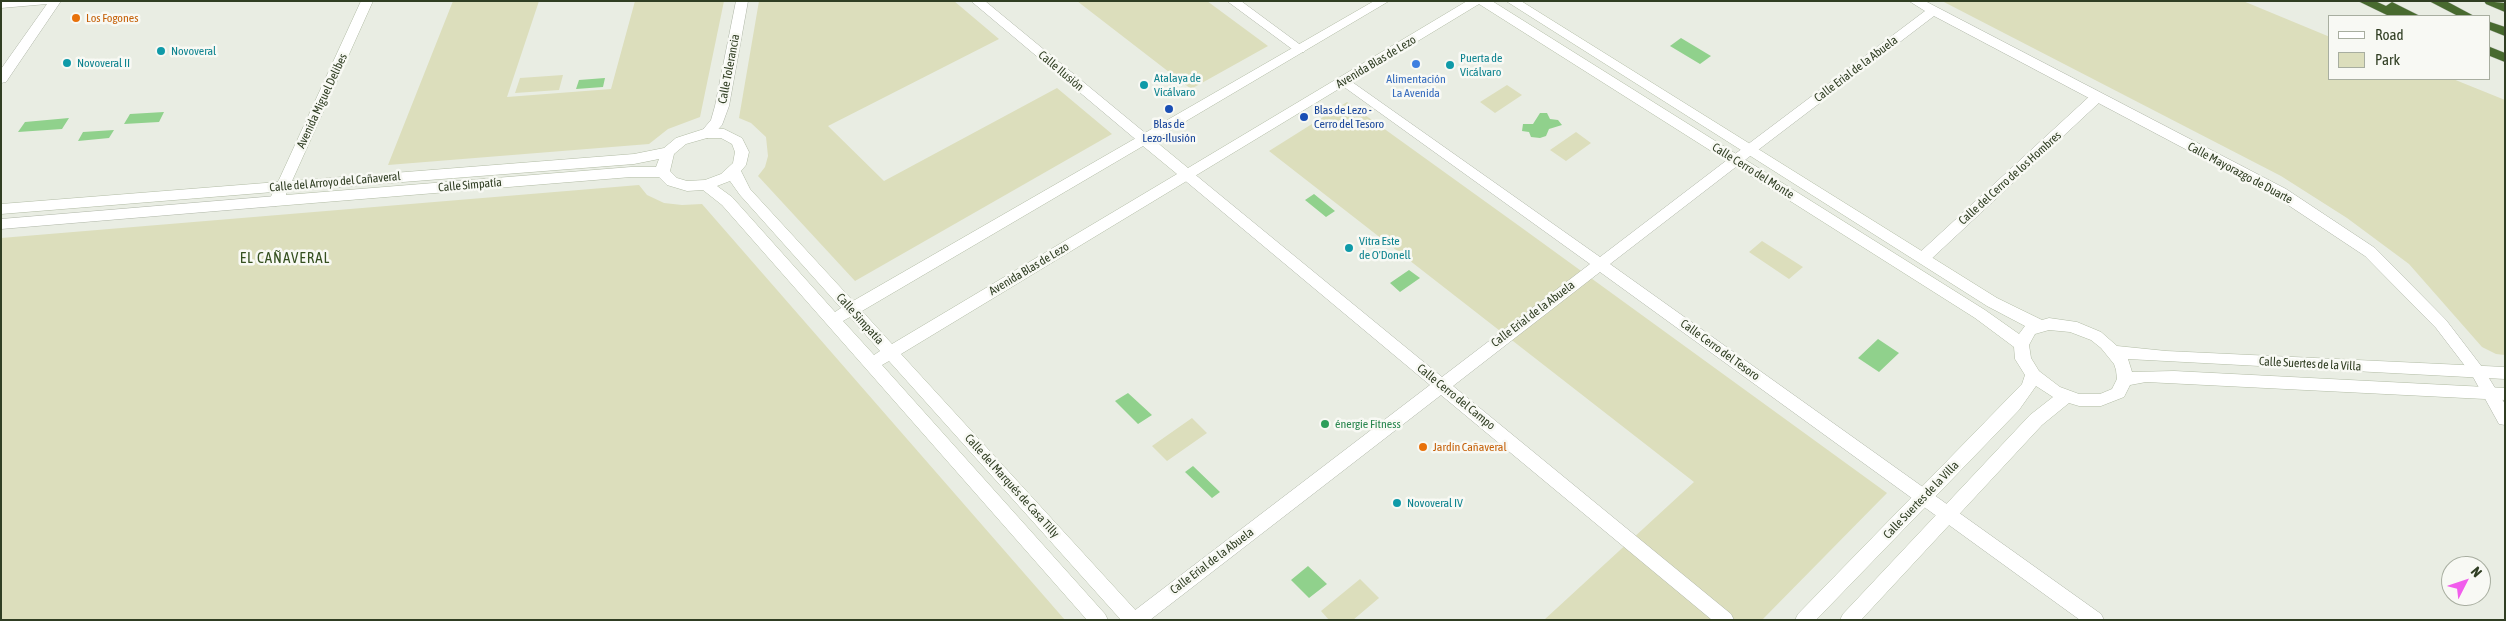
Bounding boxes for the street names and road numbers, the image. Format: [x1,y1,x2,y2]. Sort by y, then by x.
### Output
street label: Avenida Blas de Lezo [1333,32,1419,92]
street label: Calle Tolerancia [715,33,743,105]
street label: Calle Erial de la Abuela [1811,33,1901,105]
street label: Calle Ilusión [1035,48,1087,94]
street label: Avenida Miguel Delibes [294,51,350,151]
street label: Calle del Cerro de los Hombres [1956,128,2064,228]
street label: Calle Mayorazgo de Duarte [2185,139,2295,207]
street label: Calle Cerro del Monte [1709,140,1797,202]
street label: Calle del Arroyo del Cañaveral [269,169,401,195]
street label: Calle Simpatía [438,175,502,195]
street label: Avenida Blas de Lezo [986,239,1072,299]
street label: Calle Erial de la Abuela [1488,278,1578,350]
street label: Calle Simpatía [833,290,887,348]
street label: Calle Cerro del Tesoro [1678,316,1762,384]
street label: Calle Suertes de la Villa [2258,354,2362,374]
street label: Calle Cerro del Campo [1414,361,1498,433]
street label: Calle del Marqués de Casa Tilly [962,431,1062,541]
street label: Calle Suertes de la Villa [1880,458,1962,542]
street label: Calle Erial de la Abuela [1167,525,1257,597]

